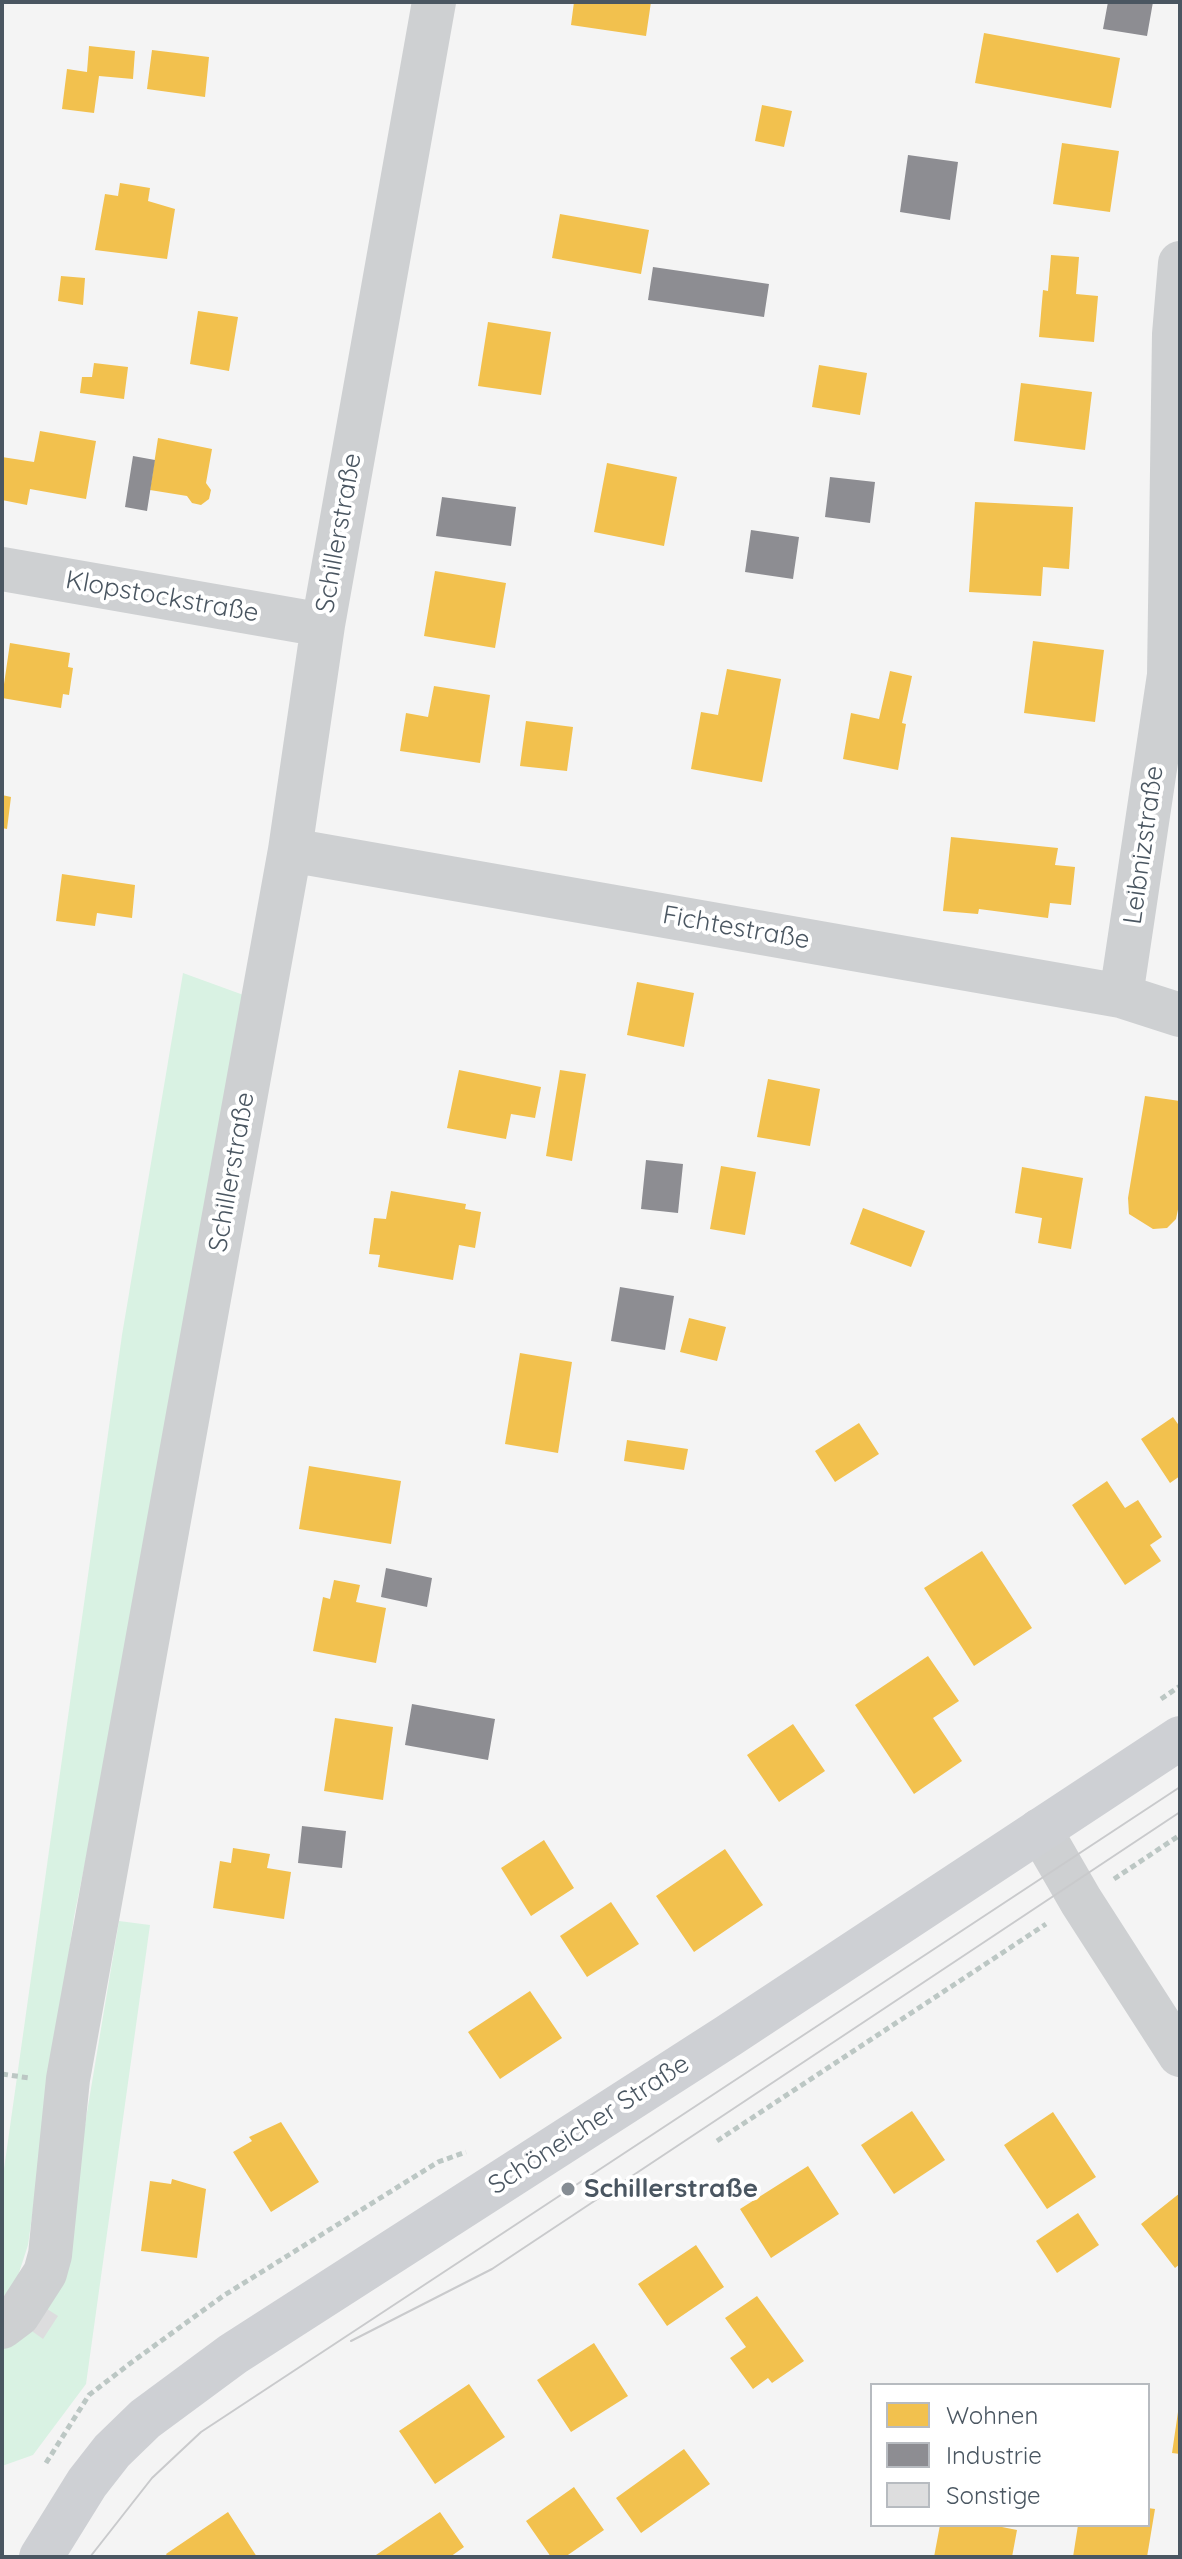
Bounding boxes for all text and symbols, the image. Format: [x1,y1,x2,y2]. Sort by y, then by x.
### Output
street label: Schillerstraße [310,451,368,615]
street label: Klopstockstraße [63,565,261,629]
street label: Leibnizstraße [1117,764,1171,926]
street label: Fichtestraße [660,900,812,956]
street label: Schillerstraße [203,1090,261,1254]
street label: Schöneicher Straße [483,2048,695,2202]
place label: Schillerstraße [584,2173,758,2205]
marker: Schillerstraße [559,2180,577,2198]
legend [870,2383,1150,2527]
text: Wohnen [946,2400,1038,2430]
text: Industrie [946,2440,1042,2470]
text: Sonstige [946,2480,1040,2510]

